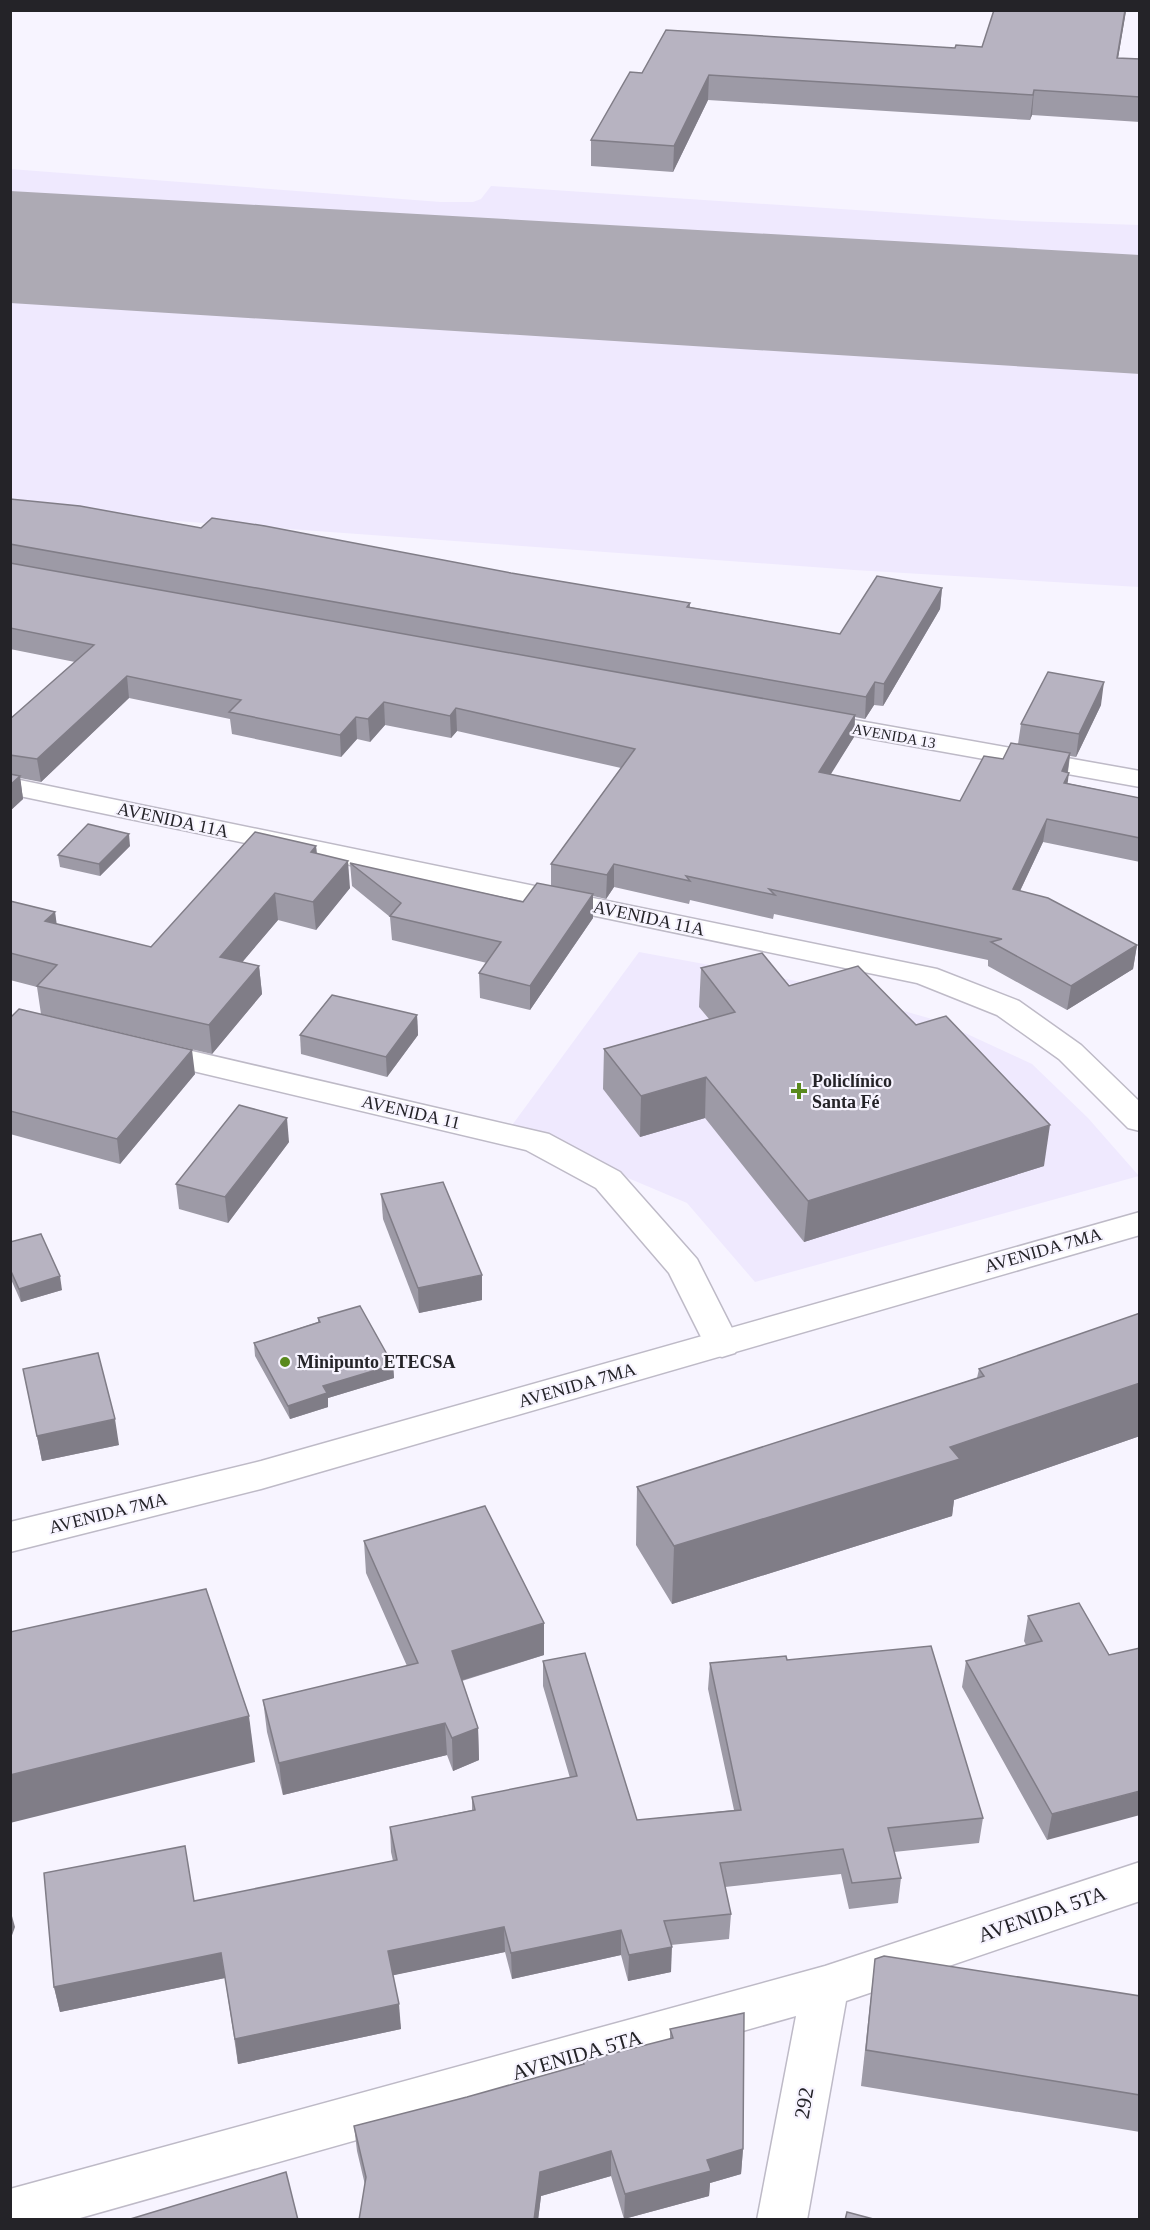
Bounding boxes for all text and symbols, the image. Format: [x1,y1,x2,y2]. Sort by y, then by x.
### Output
street label: AVENIDA 13 [851,721,937,751]
street label: AVENIDA 11A [115,798,231,842]
street label: AVENIDA 11A [591,896,707,940]
place label: Policlínico Santa Fé [812,1071,892,1112]
marker: Policlínico Santa Fé [790,1082,808,1100]
street label: AVENIDA 11 [360,1091,462,1133]
street label: AVENIDA 7MA [982,1224,1104,1276]
place label: Minipunto ETECSA [297,1352,456,1372]
marker: Minipunto ETECSA [278,1355,292,1369]
street label: AVENIDA 7MA [516,1359,638,1411]
street label: AVENIDA 7MA [47,1489,169,1537]
street label: AVENIDA 5TA [975,1881,1110,1947]
street label: AVENIDA 5TA [509,2025,645,2085]
street label: 292 [789,2085,819,2121]

